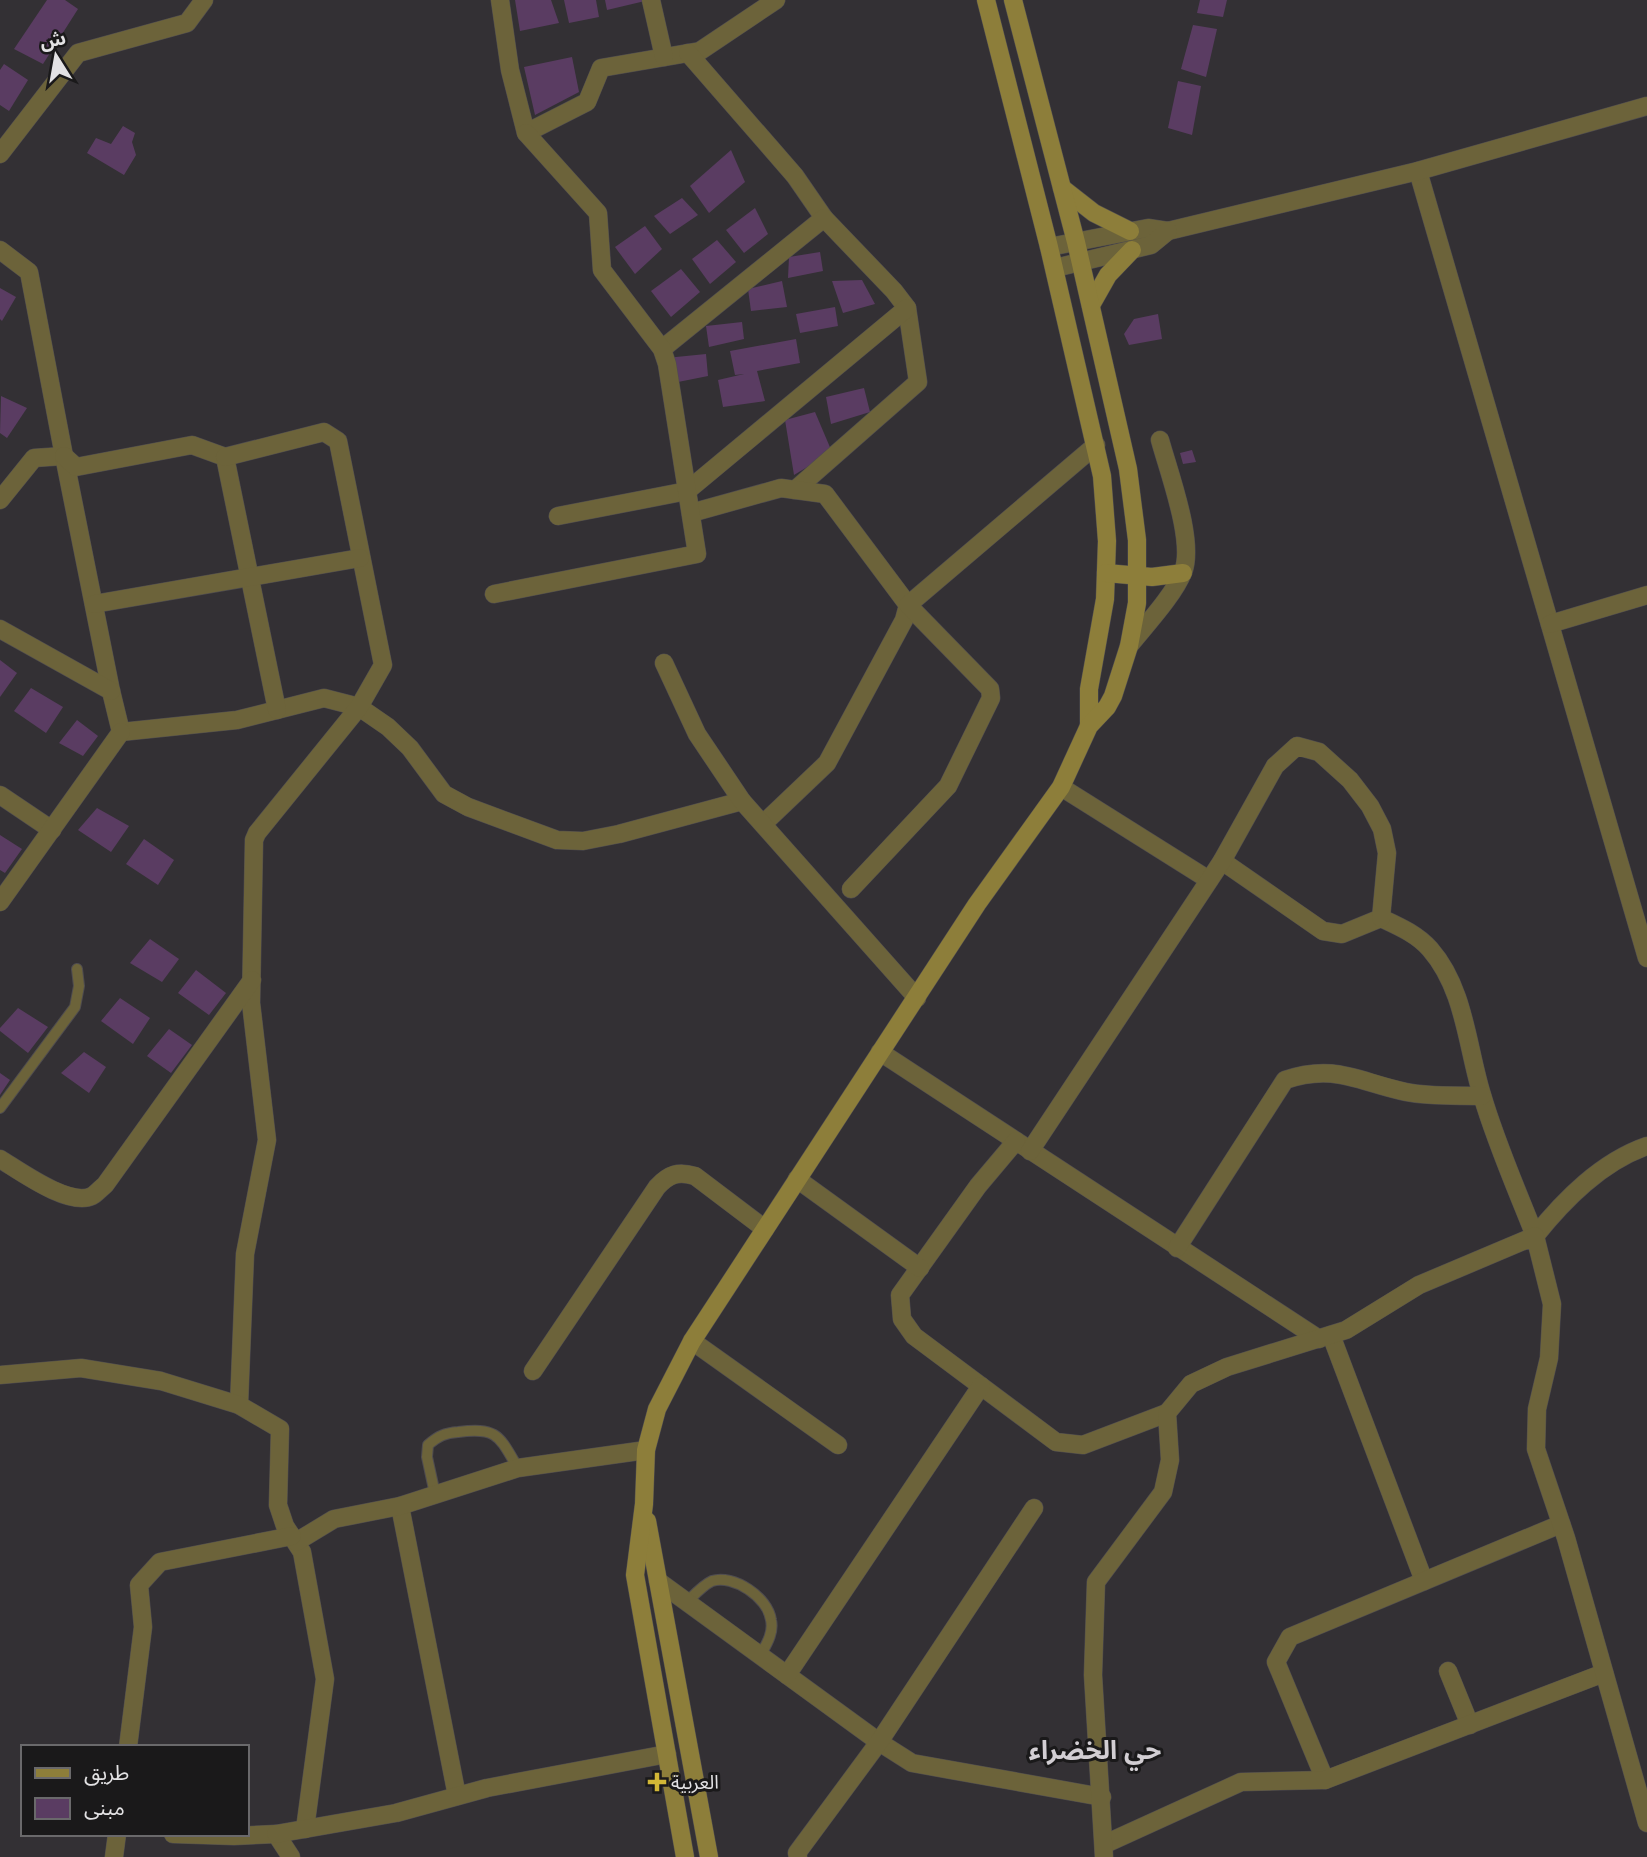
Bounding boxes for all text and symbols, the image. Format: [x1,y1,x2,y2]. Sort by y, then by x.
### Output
north arrow [21,21,91,91]
text: ش [38,25,68,54]
district label: حي الخضراء [1029,1733,1161,1771]
legend [21,1745,248,1836]
text: طريق [84,1759,129,1786]
place label: العربية [671,1770,719,1794]
marker: العربية [649,1774,665,1790]
text: مبنى [84,1794,125,1820]

